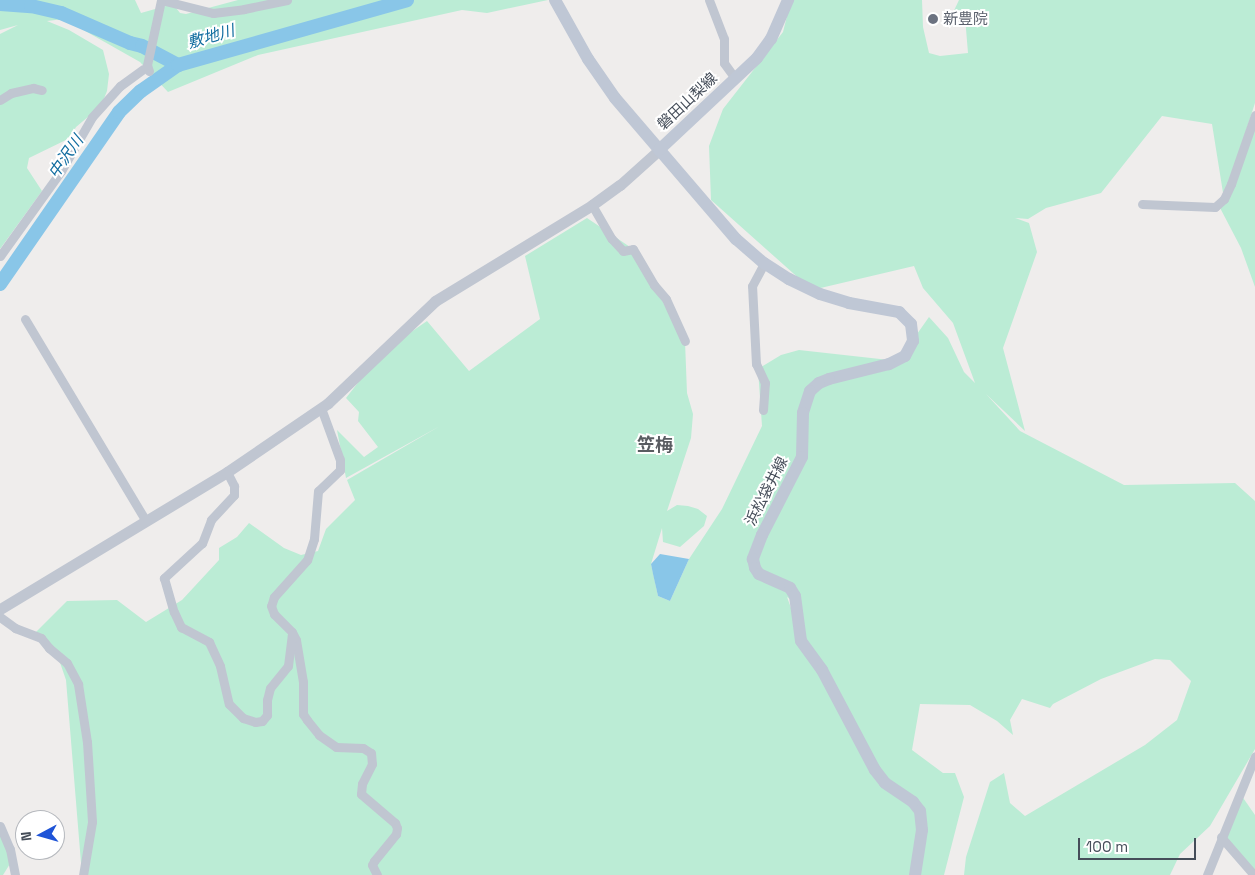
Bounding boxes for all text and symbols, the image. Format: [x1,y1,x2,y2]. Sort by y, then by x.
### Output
place label: 新豊院 [943,10,988,28]
marker: 新豊院 [927,13,939,25]
water label: 敷地川 [185,21,237,53]
street label: 磐田山梨線 [653,69,721,133]
water label: 中沢川 [44,132,88,182]
district label: 笠梅 [637,434,673,456]
street label: 浜松袋井線 [741,454,791,528]
north arrow [15,810,65,860]
scale bar [1080,828,1198,860]
text: N [17,831,36,842]
text: 100 m [1086,837,1128,856]

